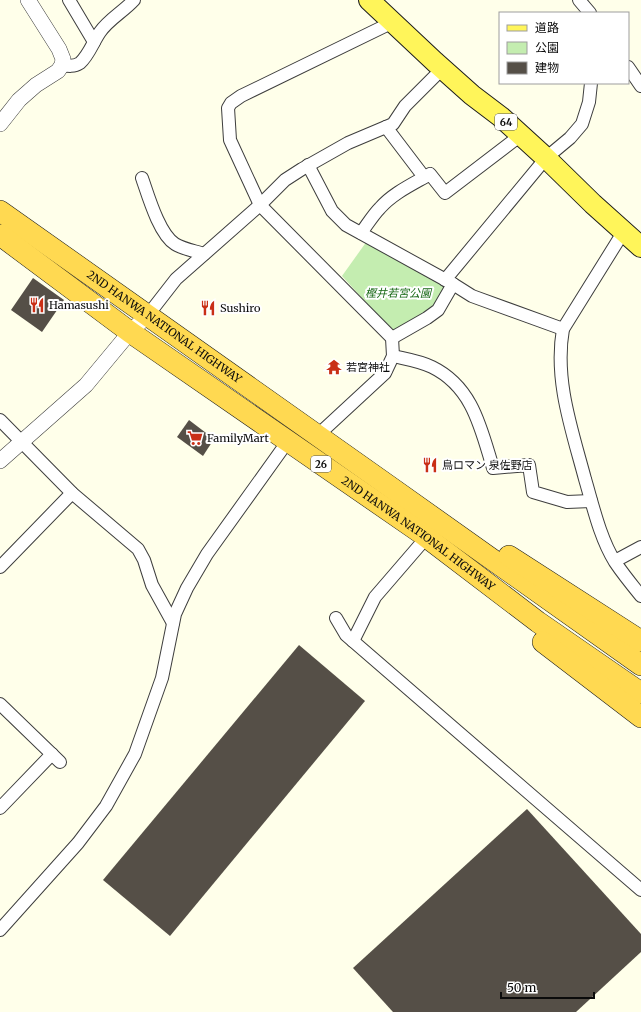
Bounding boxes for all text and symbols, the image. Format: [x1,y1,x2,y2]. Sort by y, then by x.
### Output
legend [499,12,629,84]
text: 道路 [535,20,559,35]
text: 公園 [535,40,559,55]
text: 建物 [535,60,559,75]
road number: 64 [495,114,517,130]
street label: 2ND HANWA NATIONAL HIGHWAY [84,267,245,387]
park label: 樫井若宮公園 [365,286,433,300]
restaurant icon: Hamasushi [28,296,46,314]
place label: Hamasushi [49,298,109,312]
restaurant icon: Sushiro [199,299,217,317]
place label: Sushiro [220,301,261,315]
temple icon: 若宮神社 [325,358,343,376]
place label: 若宮神社 [346,360,390,374]
supermarket icon: FamilyMart [186,429,204,447]
place label: FamilyMart [207,431,270,445]
road number: 26 [311,456,331,472]
restaurant icon: 鳥ロマン 泉佐野店 [421,456,439,474]
place label: 鳥ロマン 泉佐野店 [442,458,533,472]
street label: 2ND HANWA NATIONAL HIGHWAY [339,473,499,594]
scale bar [501,974,594,1000]
text: 50 m [507,980,536,995]

